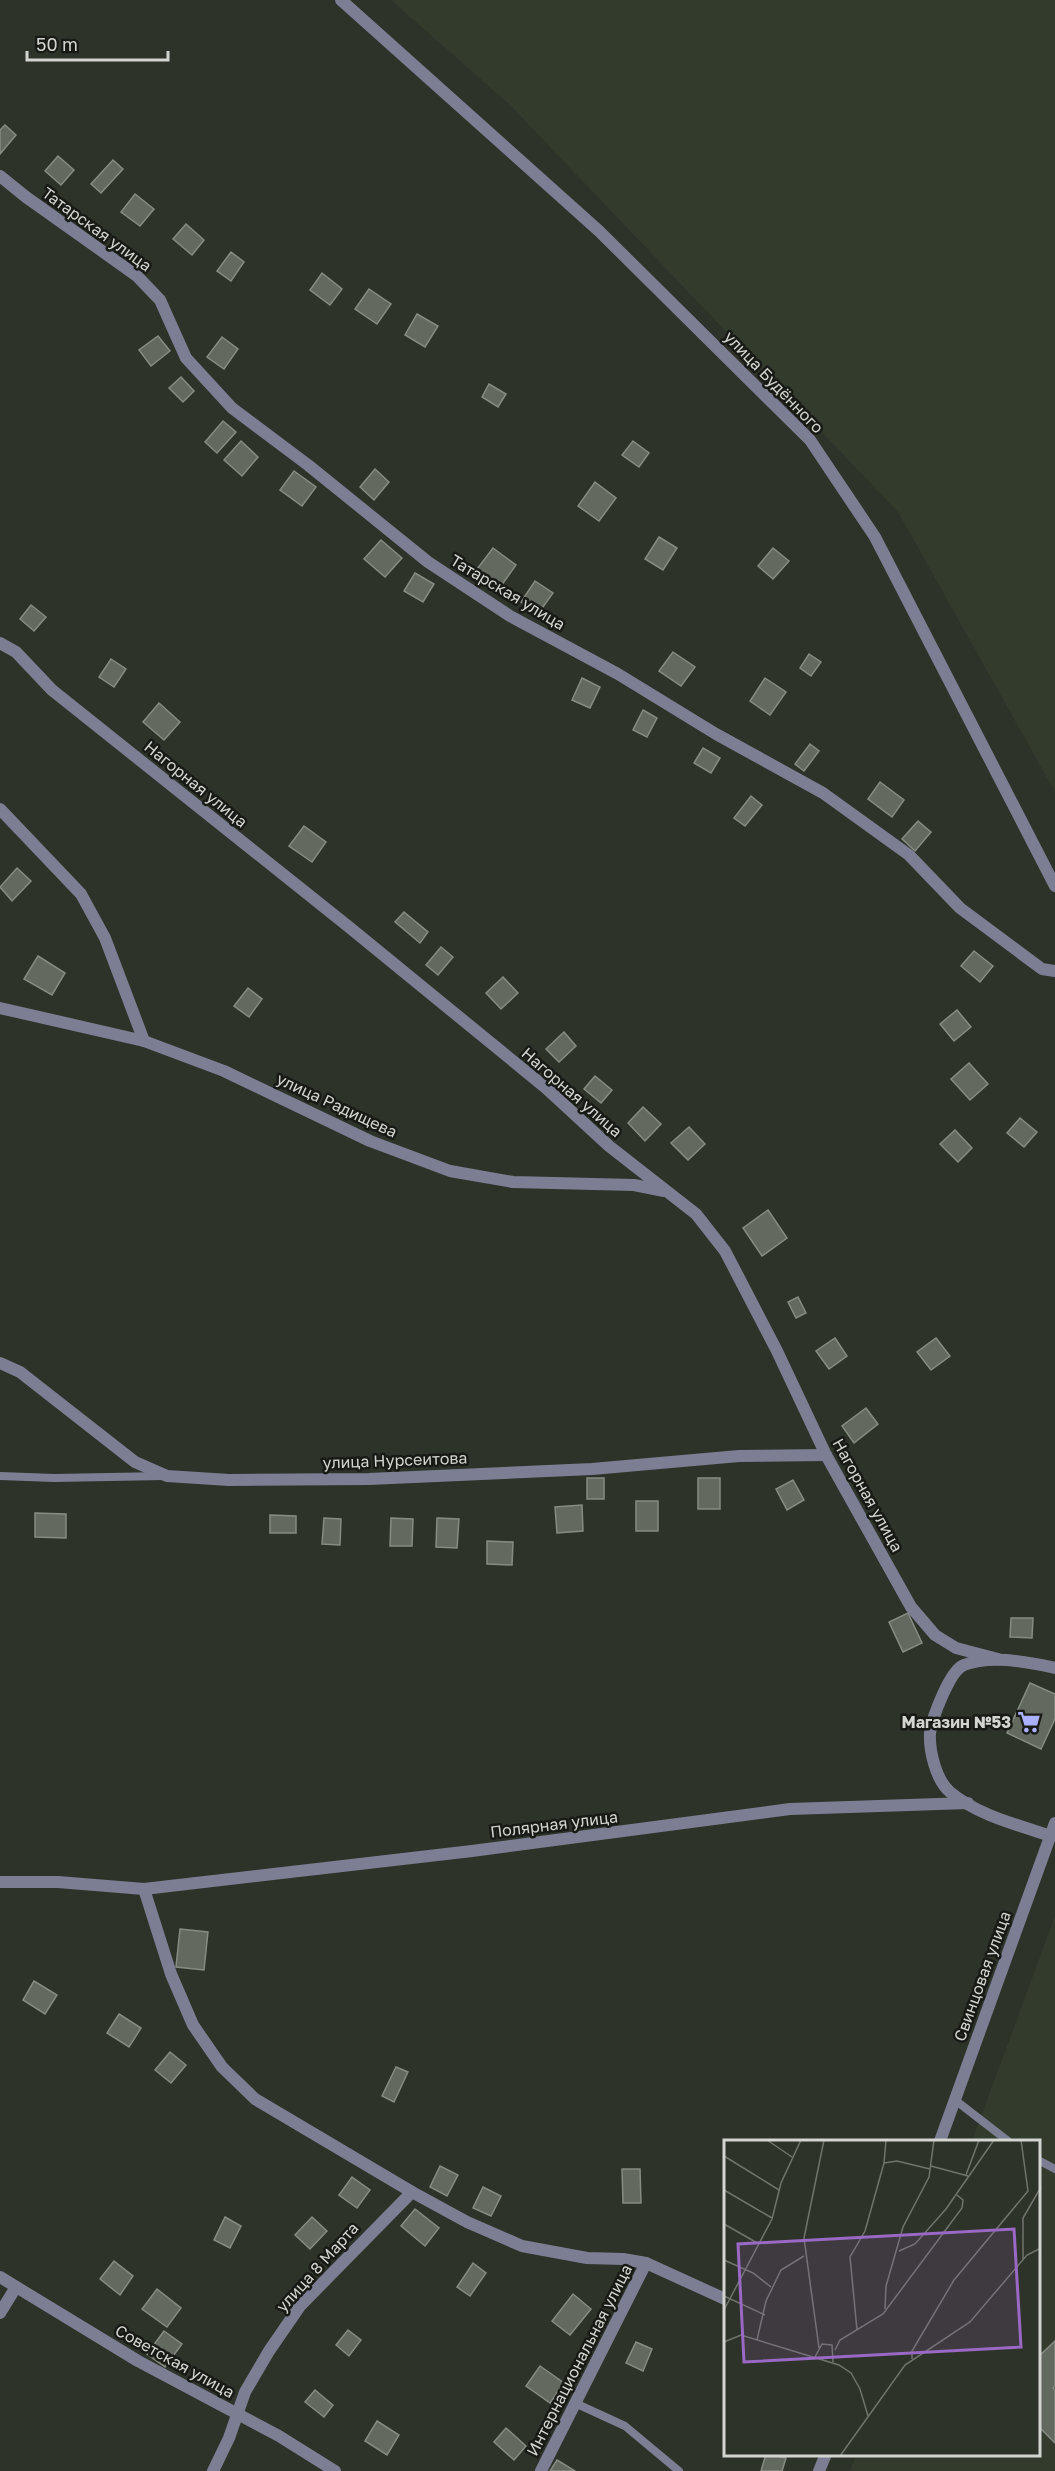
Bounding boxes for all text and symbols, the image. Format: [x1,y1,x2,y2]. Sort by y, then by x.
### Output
scale bar [27,24,168,62]
text: 50 m [36,33,78,55]
street label: Татарская улица [38,183,156,275]
street label: улица Будённого [720,327,828,437]
street label: Татарская улица [447,550,569,634]
street label: Нагорная улица [140,736,252,832]
street label: Нагорная улица [518,1043,626,1141]
street label: улица Радищева [274,1068,400,1142]
street label: Нагорная улица [829,1435,907,1555]
street label: улица Нурсеитова [322,1447,468,1473]
supermarket icon: Магазин №53 [1016,1709,1042,1735]
place label: Магазин №53 [902,1712,1011,1732]
street label: Полярная улица [489,1806,619,1842]
street label: Свинцовая улица [949,1908,1015,2044]
inset map [724,2140,1040,2456]
street label: улица 8 Марта [272,2218,362,2316]
street label: Интернациональная улица [522,2261,636,2459]
street label: Советская улица [112,2320,238,2402]

